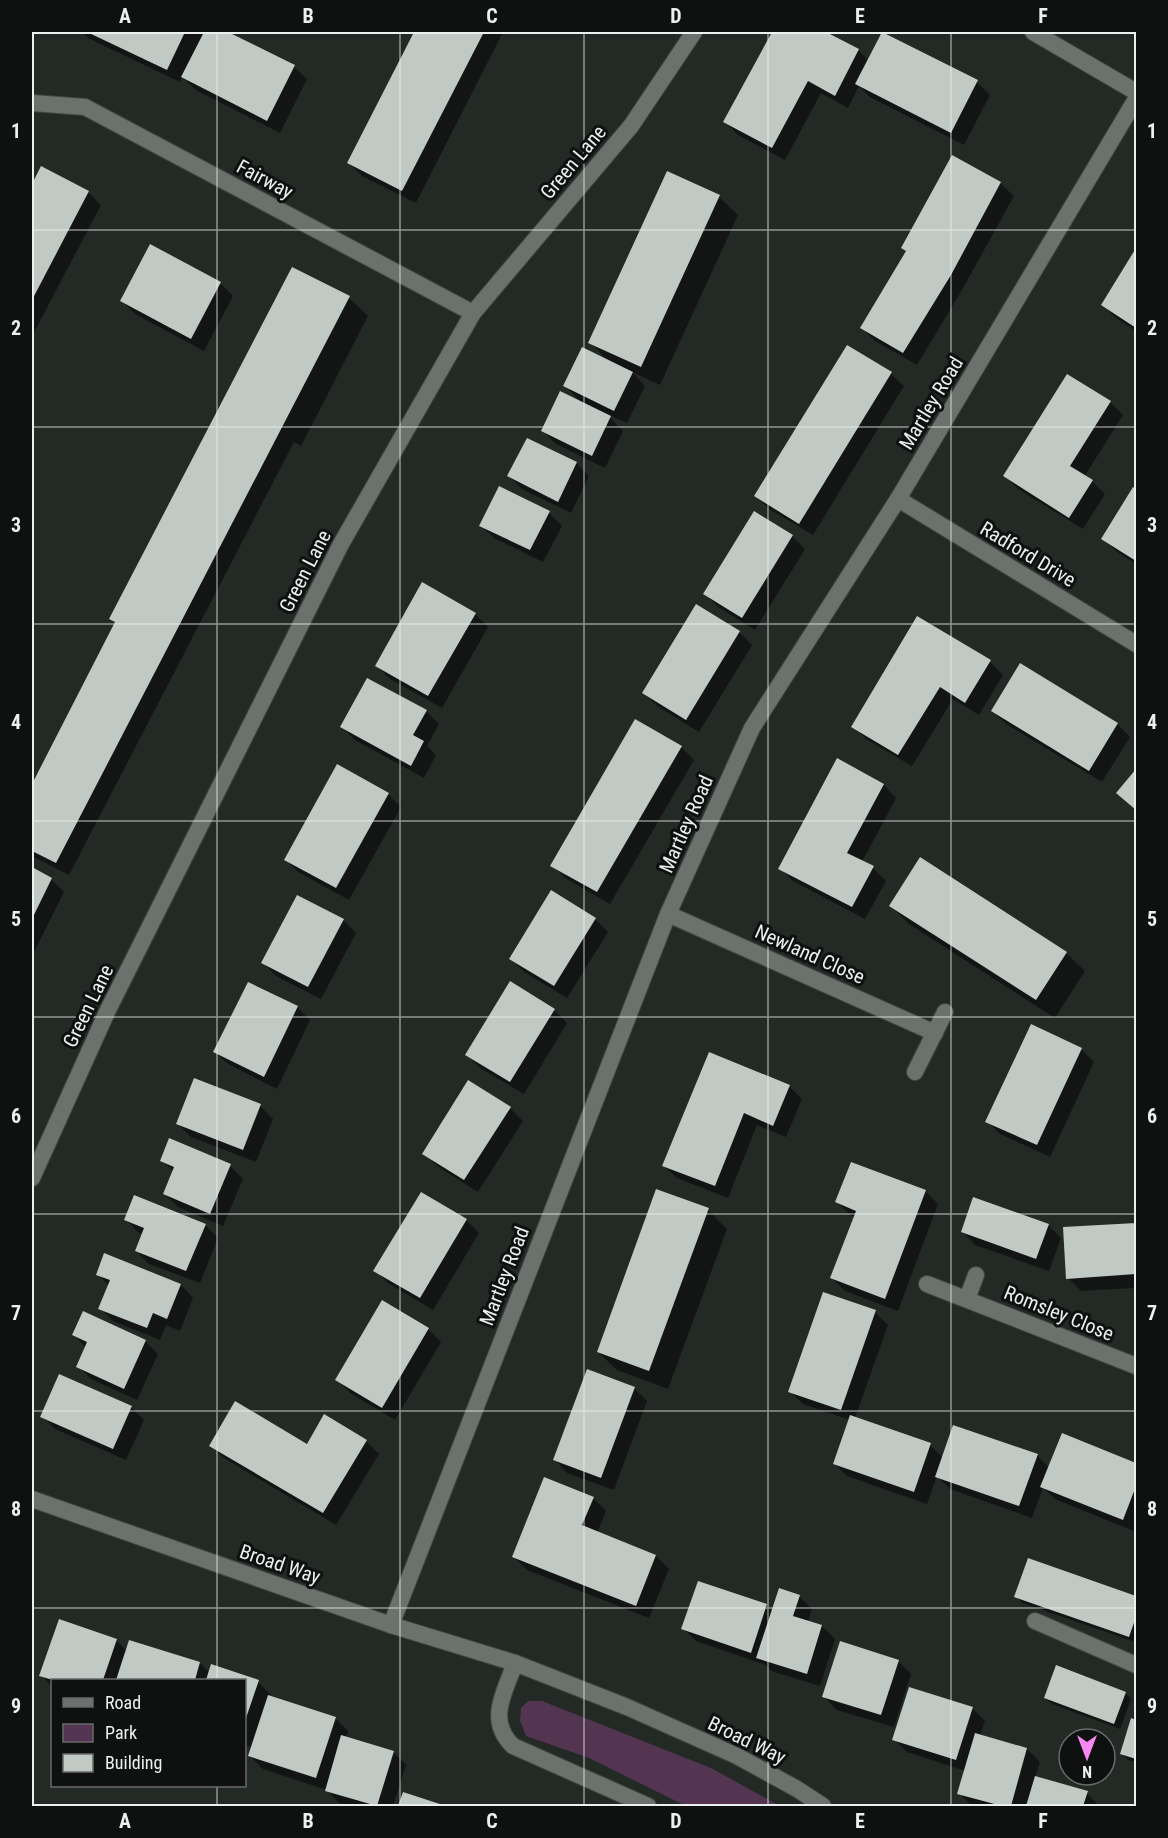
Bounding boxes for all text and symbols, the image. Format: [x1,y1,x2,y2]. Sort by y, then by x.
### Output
text: A [119,4,131,28]
text: B [302,4,314,28]
text: C [486,4,498,28]
text: D [670,4,682,28]
text: E [855,4,865,28]
text: F [1038,4,1048,28]
text: 1 [11,119,21,143]
text: 1 [1147,119,1157,143]
street label: Green Lane [535,120,611,204]
street label: Fairway [233,154,297,204]
text: 2 [11,316,21,340]
text: 2 [1147,316,1157,340]
street label: Martley Road [894,352,968,454]
text: 3 [11,513,21,537]
text: 3 [1147,513,1157,537]
street label: Radford Drive [976,516,1080,592]
street label: Green Lane [274,526,336,616]
text: 4 [11,710,21,734]
text: 4 [1147,710,1157,734]
street label: Martley Road [654,772,718,876]
text: 5 [11,907,21,931]
text: 5 [1147,907,1157,931]
street label: Newland Close [751,919,869,989]
street label: Green Lane [58,961,118,1051]
text: 6 [11,1104,21,1128]
text: 6 [1147,1104,1157,1128]
street label: Martley Road [474,1223,534,1329]
street label: Romsley Close [1001,1280,1117,1346]
text: 7 [11,1301,21,1325]
text: 7 [1147,1301,1157,1325]
text: 8 [11,1497,21,1521]
text: 8 [1147,1497,1157,1521]
street label: Broad Way [237,1539,323,1589]
legend [51,1679,246,1787]
text: Road [105,1692,141,1713]
text: 9 [11,1694,21,1718]
text: 9 [1147,1694,1157,1718]
street label: Broad Way [704,1711,790,1769]
text: Park [105,1722,137,1743]
north arrow [1057,1727,1117,1787]
text: Building [105,1752,162,1773]
text: N [1082,1762,1092,1781]
text: A [119,1809,131,1833]
text: B [302,1809,314,1833]
text: C [486,1809,498,1833]
text: D [670,1809,682,1833]
text: E [855,1809,865,1833]
text: F [1038,1809,1048,1833]

